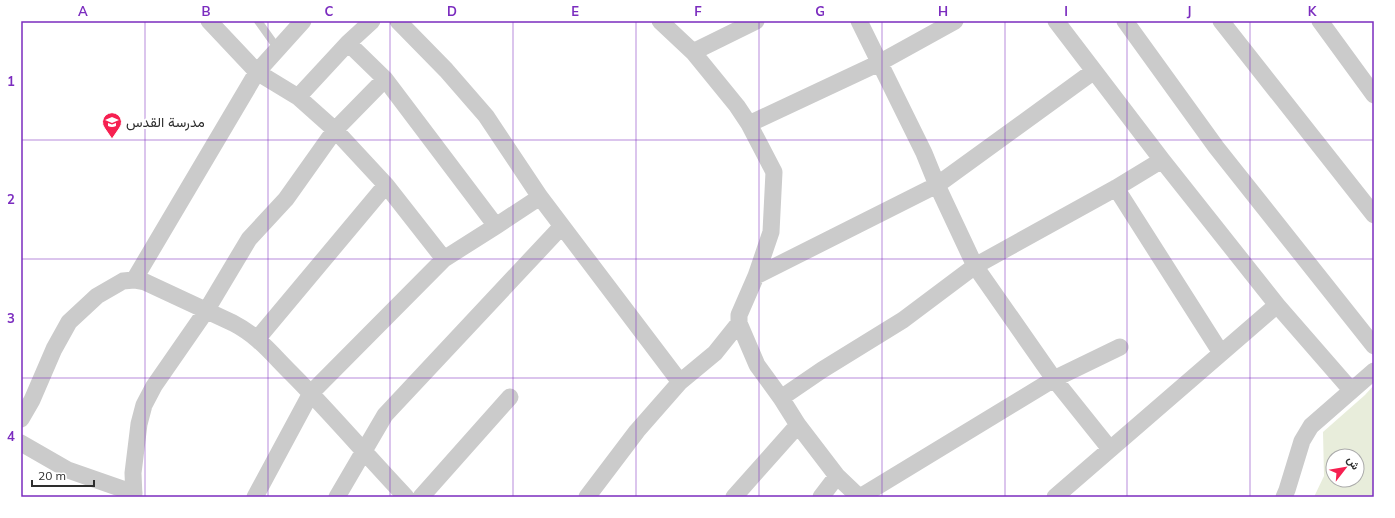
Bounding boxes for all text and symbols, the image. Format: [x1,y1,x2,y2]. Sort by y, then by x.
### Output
text: A [78,3,88,19]
text: B [202,3,211,19]
text: C [325,3,334,19]
text: D [447,3,457,19]
text: E [571,3,579,19]
text: F [694,3,702,19]
text: G [815,3,825,19]
text: H [938,3,948,19]
text: I [1064,3,1068,19]
text: J [1187,3,1191,19]
text: K [1308,3,1318,19]
text: 1 [7,73,15,89]
school or university icon: مدرسة القدس [101,111,123,139]
place label: مدرسة القدس [126,113,205,131]
text: 2 [7,191,15,207]
text: 3 [7,310,15,326]
text: 4 [7,428,15,444]
north arrow [1325,448,1365,488]
text: ش [1344,454,1363,472]
scale bar [32,462,94,488]
text: 20 m [38,468,66,483]

